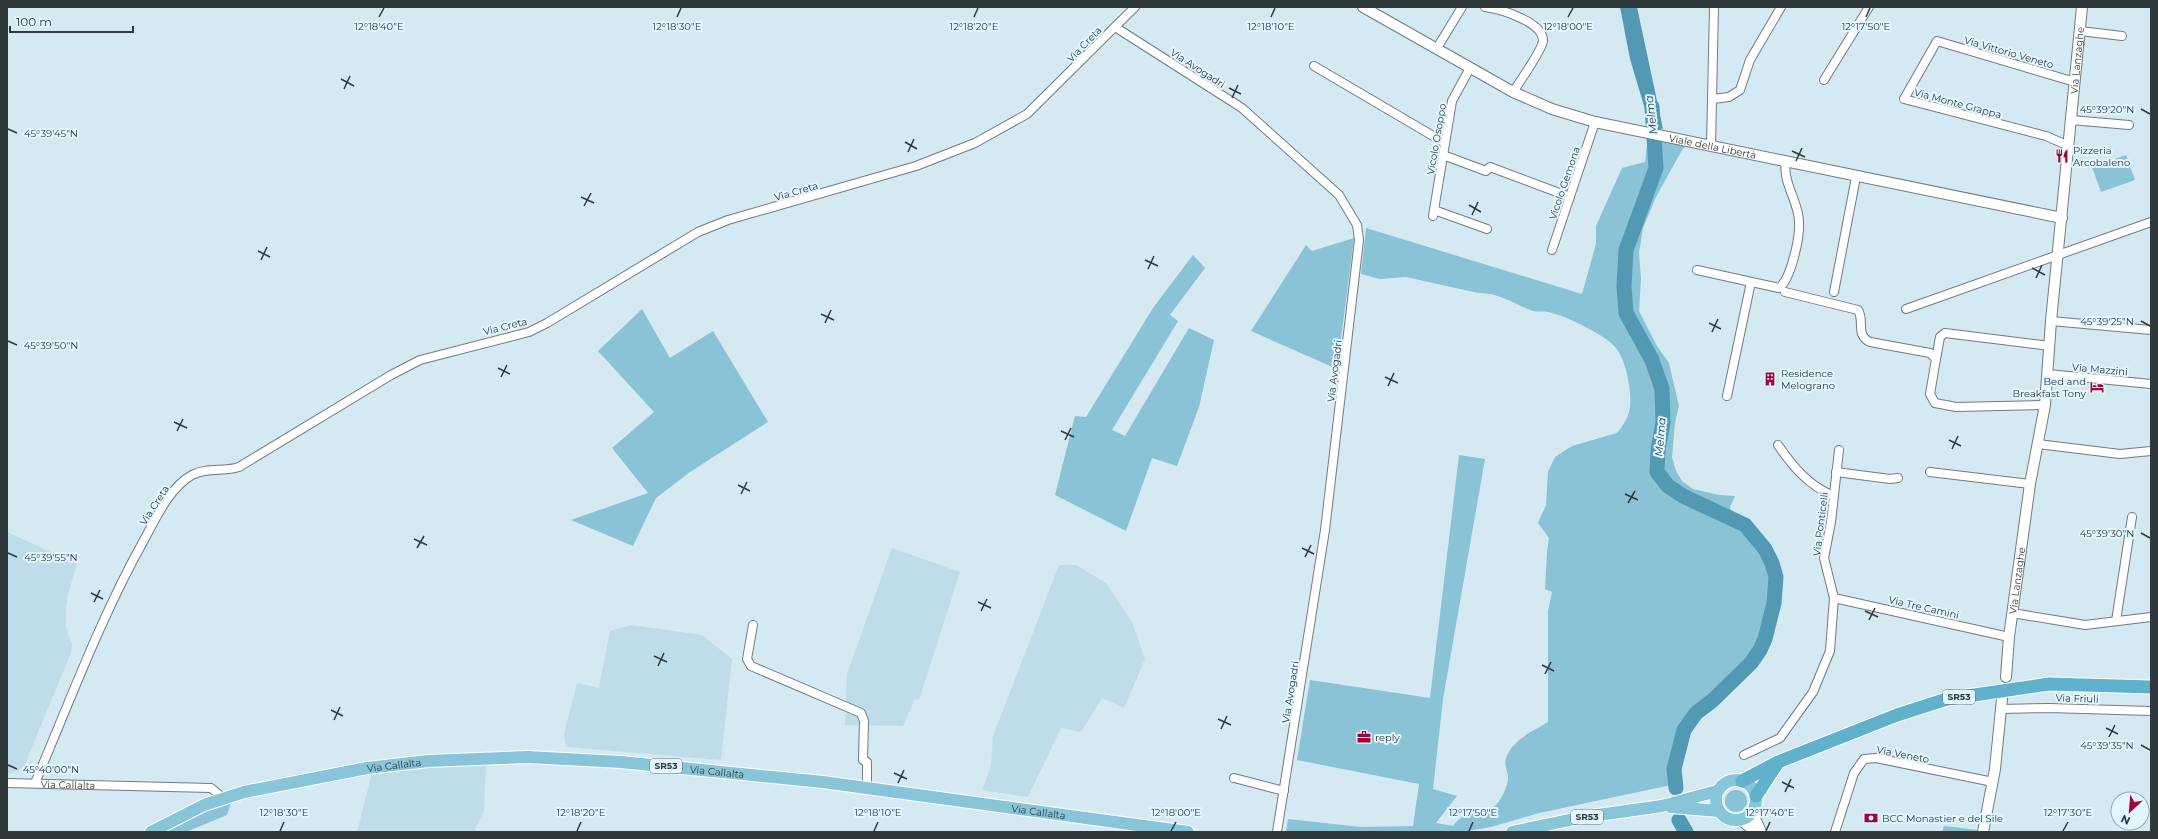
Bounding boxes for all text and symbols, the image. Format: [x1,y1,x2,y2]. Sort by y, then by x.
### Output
scale bar [10,8,133,34]
text: 100 m [16,14,52,29]
text: 12°18'40"E [354,20,404,33]
text: 12°18'30"E [653,20,702,33]
text: 12°18'20"E [950,20,999,33]
text: 12°18'10"E [1247,20,1295,33]
text: 12°18'00"E [1543,20,1593,33]
text: 12°17'50"E [1842,20,1891,33]
street label: Via Creta [1064,24,1105,65]
street label: Via Lanzaghe [2067,26,2087,95]
street label: Via Vittorio Veneto [1963,33,2055,71]
street label: Via Avogadri [1168,46,1228,91]
street label: Via Monte Grappa [1913,86,2003,121]
water label: Melma [1642,95,1660,135]
street label: Vicolo Osoppo [1424,102,1449,176]
text: 45°39'20"N [2080,103,2134,116]
text: 45°39'45"N [24,127,78,140]
street label: Viale della Libertà [1668,131,1757,162]
place label: Pizzeria Arcobaleno [2073,144,2130,169]
street label: Vicolo Gemona [1546,145,1583,221]
restaurant icon: Pizzeria Arcobaleno [2054,148,2070,164]
street label: Via Creta [773,179,819,204]
street label: Via Creta [482,315,528,338]
text: 45°39'25"N [2080,315,2134,328]
text: 45°39'50"N [24,339,78,352]
street label: Via Avogadri [1324,339,1345,403]
street label: Via Mazzini [2072,361,2128,378]
place label: Residence Melograno [1781,367,1835,392]
building icon: Residence Melograno [1762,371,1778,387]
place label: Bed and Breakfast Tony [2013,375,2087,400]
hotel icon: Bed and Breakfast Tony [2089,379,2105,395]
water label: Melma [1651,417,1669,457]
street label: Via Creta [137,483,172,528]
street label: Via Ponticelli [1810,491,1831,557]
text: 45°39'30"N [2080,527,2134,540]
street label: Via Lanzaghe [2006,546,2028,615]
text: 45°39'55"N [24,551,78,564]
street label: Via Tre Camini [1887,593,1960,622]
street label: Via Avogadri [1279,660,1302,724]
road number: SR53 [1943,690,1975,704]
street label: Via Friuli [2055,691,2099,706]
office icon: reply [1356,729,1372,745]
place label: reply [1375,731,1400,744]
text: 45°39'35"N [2080,739,2134,752]
street label: Via Veneto [1875,743,1930,766]
street label: Via Callalta [366,756,422,775]
road number: SR53 [650,759,682,773]
text: 45°40'00"N [23,763,79,776]
street label: Via Callalta [689,763,745,781]
street label: Via Callalta [40,778,95,792]
north arrow [2110,791,2150,831]
street label: Via Callalta [1010,802,1066,822]
text: 12°18'30"E [260,806,309,819]
text: 12°18'20"E [557,806,606,819]
text: 12°18'10"E [854,806,902,819]
text: 12°18'00"E [1151,806,1201,819]
text: 12°17'50"E [1449,806,1498,819]
text: 12°17'40"E [1745,806,1795,819]
text: 12°17'30"E [2044,806,2093,819]
road number: SR53 [1571,810,1603,824]
bank icon: BCC Monastier e del Sile [1863,810,1879,826]
place label: BCC Monastier e del Sile [1882,812,2003,825]
text: N [2119,812,2133,828]

